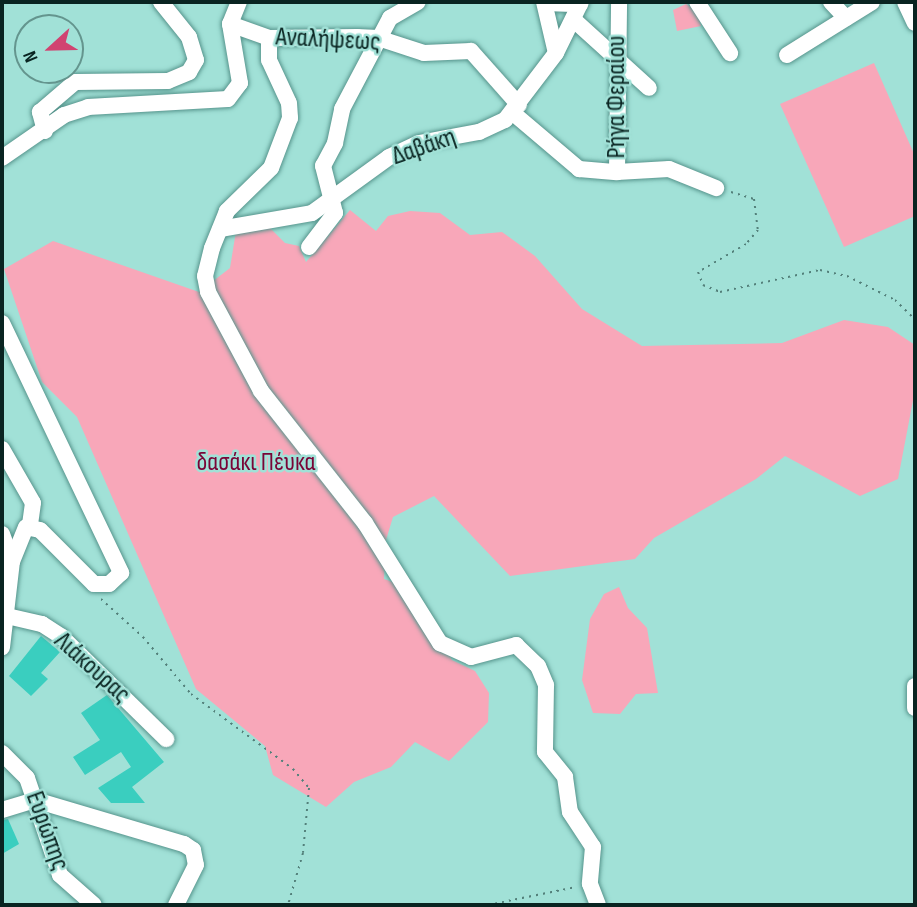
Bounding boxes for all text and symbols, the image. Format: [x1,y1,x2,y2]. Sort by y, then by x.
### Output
north arrow [14,14,84,84]
street label: Αναλήψεως [275,22,381,58]
street label: Ρήγα Φεραίου [601,35,633,159]
text: N [18,47,43,65]
street label: Δαβάκη [388,122,460,172]
park label: δασάκι Πέυκα [197,447,315,479]
street label: Λιάκουρας [48,626,136,710]
street label: Ευρώπης [18,787,76,875]

